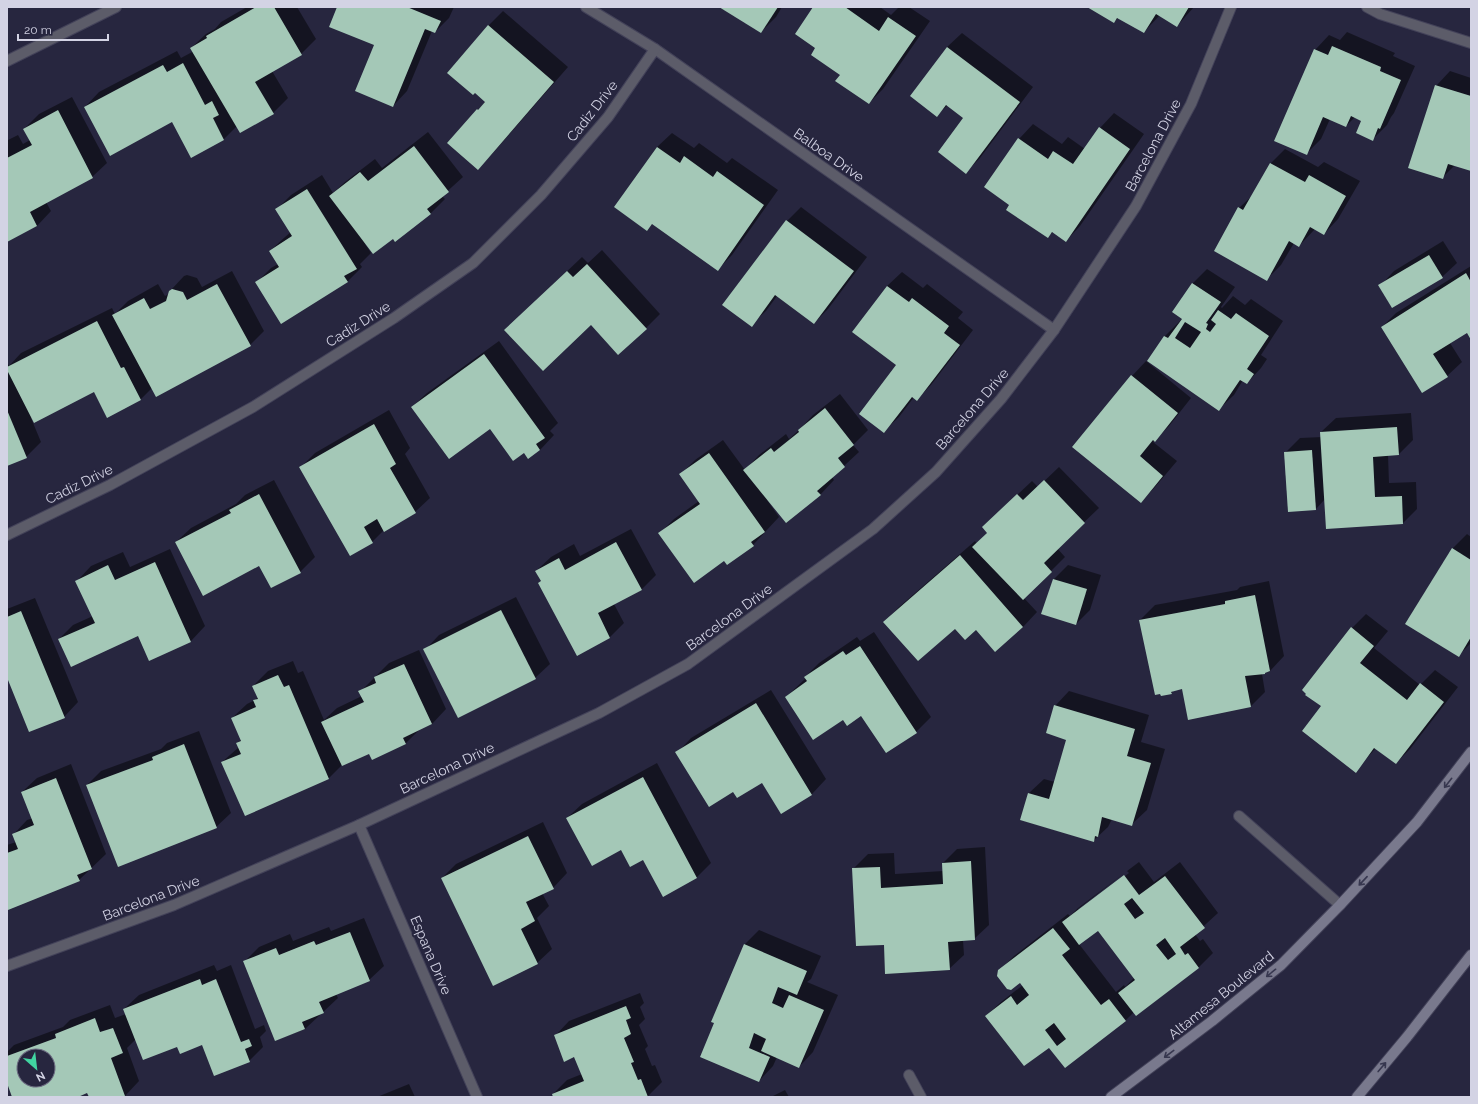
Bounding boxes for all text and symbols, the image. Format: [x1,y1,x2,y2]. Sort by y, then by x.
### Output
scale bar [18,16,108,42]
text: 20 m [24,23,52,37]
street label: Cadiz Drive [563,77,621,145]
street label: Barcelona Drive [1122,96,1184,194]
street label: Balboa Drive [791,125,867,185]
street label: Cadiz Drive [323,298,393,350]
street label: Barcelona Drive [932,365,1012,453]
street label: Cadiz Drive [43,461,115,507]
street label: Barcelona Drive [683,580,775,654]
street label: Barcelona Drive [397,739,497,797]
one-way arrow [1443,777,1452,788]
street label: Barcelona Drive [100,872,202,924]
one-way arrow [1358,876,1367,886]
street label: Espana Drive [407,913,455,997]
street label: Altamesa Boulevard [1165,948,1277,1042]
one-way arrow [1266,969,1276,978]
north arrow [16,1048,56,1088]
one-way arrow [1164,1050,1175,1058]
one-way arrow [1377,1062,1386,1073]
text: N [34,1069,47,1084]

